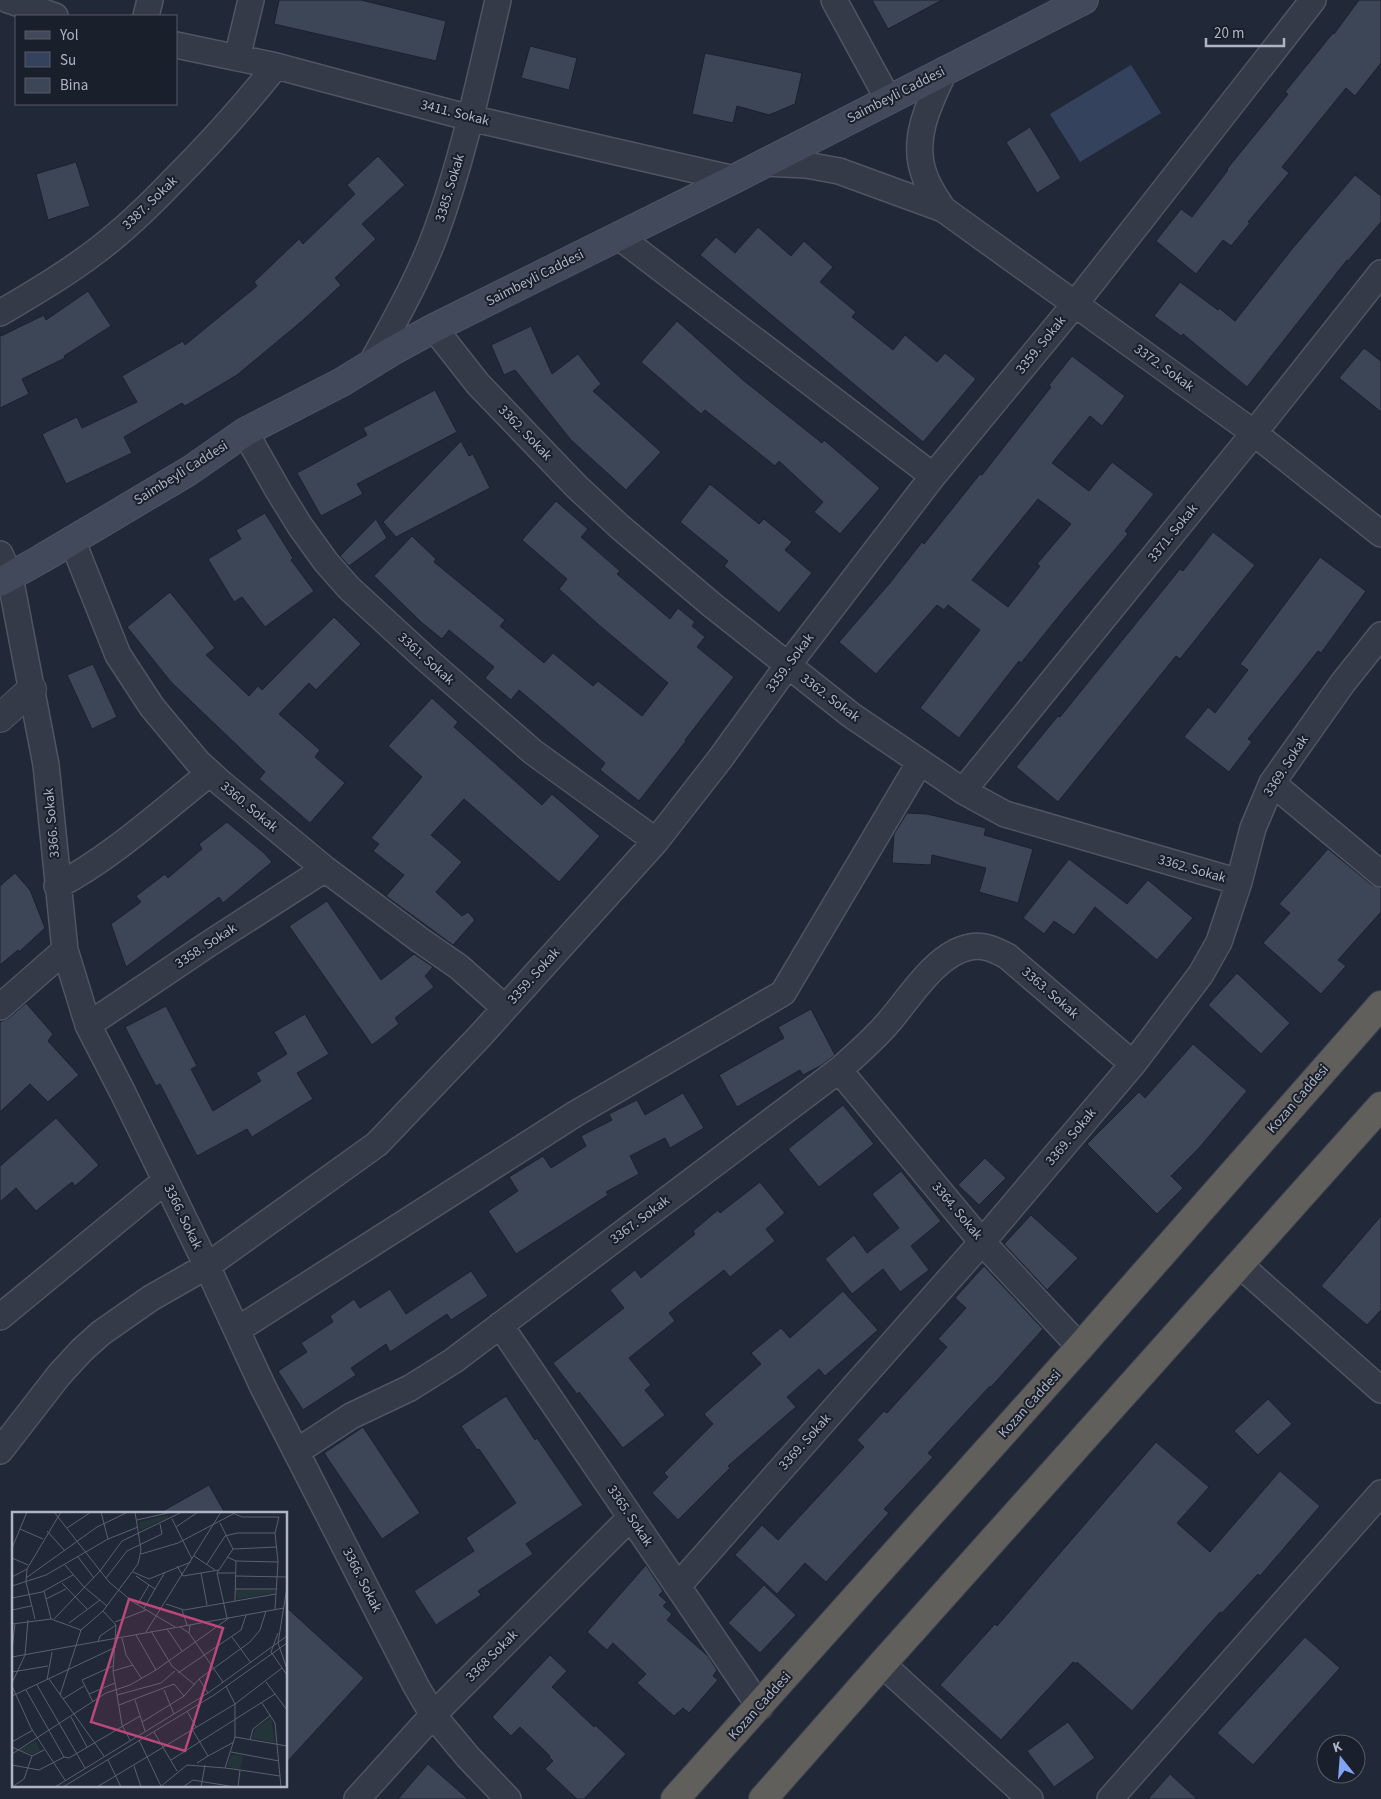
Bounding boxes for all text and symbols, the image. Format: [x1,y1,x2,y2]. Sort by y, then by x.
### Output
legend [15,15,178,105]
scale bar [1206,15,1284,47]
text: 20 m [1214,23,1244,44]
text: Yol [59,25,79,46]
text: Su [60,50,76,71]
street label: Saimbeyli Caddesi [844,62,948,128]
text: Bina [60,75,88,96]
street label: 3411. Sokak [419,95,491,131]
street label: 3385. Sokak [430,152,470,224]
street label: 3387. Sokak [118,171,182,234]
street label: Saimbeyli Caddesi [483,245,587,311]
street label: 3359. Sokak [1011,311,1071,378]
street label: 3372. Sokak [1130,339,1198,397]
street label: 3362. Sokak [494,401,557,465]
street label: Saimbeyli Caddesi [130,436,232,510]
street label: 3371. Sokak [1143,499,1203,566]
street label: 3361. Sokak [393,628,459,690]
street label: 3359. Sokak [761,629,819,697]
street label: 3362. Sokak [796,669,864,727]
street label: 3369. Sokak [1259,731,1313,801]
street label: 3360. Sokak [216,777,282,837]
street label: 3366. Sokak [39,787,65,859]
street label: 3362. Sokak [1156,850,1228,888]
street label: 3358. Sokak [171,919,241,973]
street label: 3359. Sokak [503,943,565,1009]
street label: 3363. Sokak [1017,963,1083,1024]
street label: Kozan Caddesi [1262,1060,1334,1138]
street label: 3369. Sokak [1041,1104,1101,1170]
street label: 3364. Sokak [927,1178,987,1244]
street label: 3366. Sokak [159,1181,207,1253]
street label: 3367. Sokak [606,1191,674,1249]
street label: Kozan Caddesi [994,1366,1066,1442]
street label: 3369. Sokak [774,1409,836,1475]
street label: 3365. Sokak [602,1481,658,1551]
inset map [12,1512,288,1786]
street label: 3366. Sokak [337,1544,387,1616]
street label: 3368 Sokak [461,1625,523,1687]
street label: Kozan Caddesi [724,1668,796,1744]
north arrow [1316,1734,1366,1784]
text: K [1330,1737,1345,1758]

